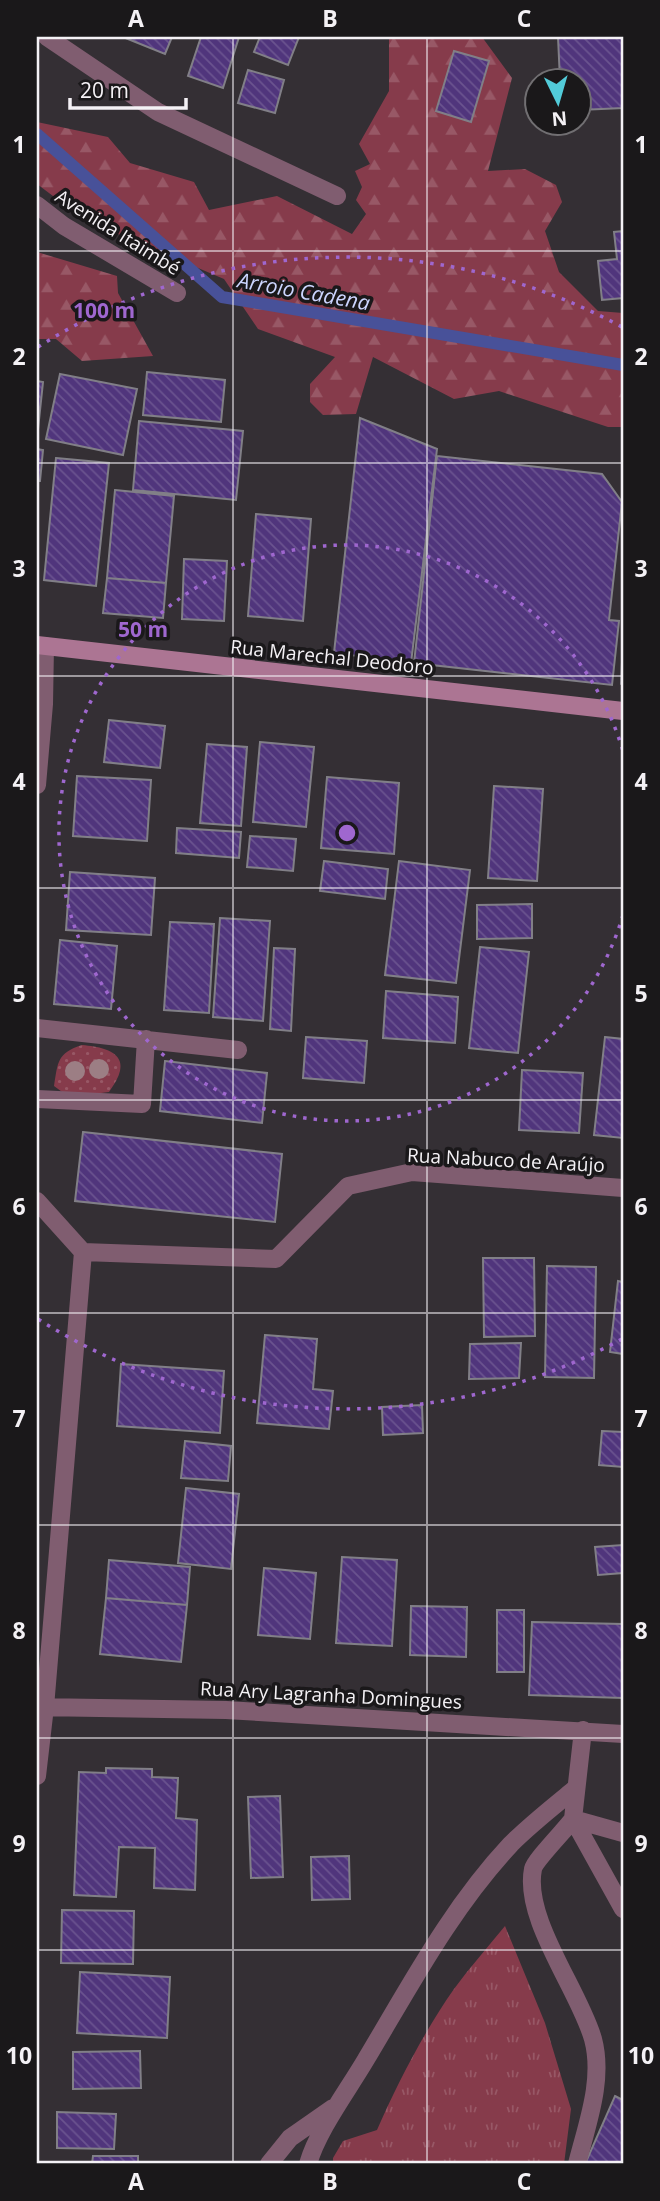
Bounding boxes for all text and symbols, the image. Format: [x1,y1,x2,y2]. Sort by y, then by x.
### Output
text: A [128,2,144,34]
text: B [322,2,338,34]
text: C [517,2,531,34]
scale bar [70,66,186,110]
north arrow [524,66,594,136]
text: 20 m [80,76,129,104]
text: N [551,105,568,133]
text: 1 [12,128,26,160]
text: 1 [634,128,648,160]
street label: Avenida Itaimbé [50,183,186,281]
water label: Arroio Cadena [234,265,372,316]
text: 100 m [73,296,135,324]
text: 2 [12,340,26,372]
text: 2 [634,340,648,372]
text: 3 [12,552,26,584]
text: 3 [634,552,648,584]
text: 50 m [118,615,168,643]
street label: Rua Marechal Deodoro [229,633,435,681]
text: 4 [12,765,26,797]
text: 4 [634,765,648,797]
centre of rings [335,821,359,845]
text: 5 [12,977,26,1009]
text: 5 [634,977,648,1009]
street label: Rua Nabuco de Araújo [406,1142,606,1178]
text: 6 [12,1190,26,1222]
text: 6 [634,1190,648,1222]
text: 7 [12,1402,26,1434]
text: 7 [634,1402,648,1434]
text: 8 [12,1614,26,1646]
text: 8 [634,1614,648,1646]
street label: Rua Ary Lagranha Domingues [200,1675,462,1715]
text: 9 [12,1827,26,1859]
text: 9 [634,1827,648,1859]
text: 10 [6,2039,32,2071]
text: 10 [628,2039,654,2071]
text: A [128,2165,144,2197]
text: B [322,2165,338,2197]
text: C [517,2165,531,2197]

